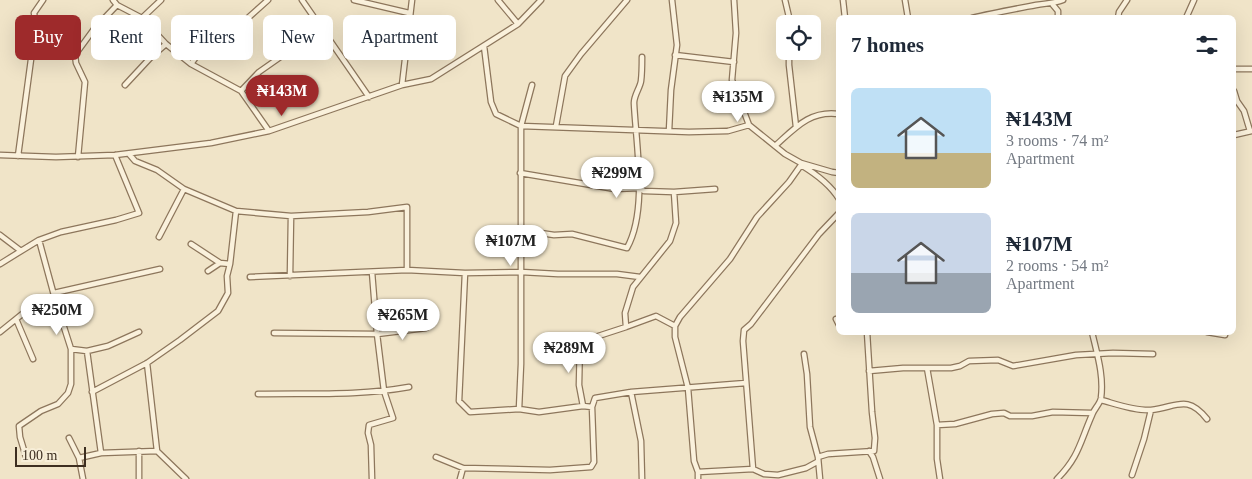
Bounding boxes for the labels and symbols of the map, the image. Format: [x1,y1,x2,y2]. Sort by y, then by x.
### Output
pin: ₦143M [247,74,317,117]
pin: ₦135M [703,80,773,123]
pin: ₦299M [582,156,652,199]
pin: ₦107M [476,224,546,267]
pin: ₦250M [22,294,92,336]
pin: ₦265M [368,298,438,341]
pin: ₦289M [534,332,604,374]
scale bar [15,444,86,467]

